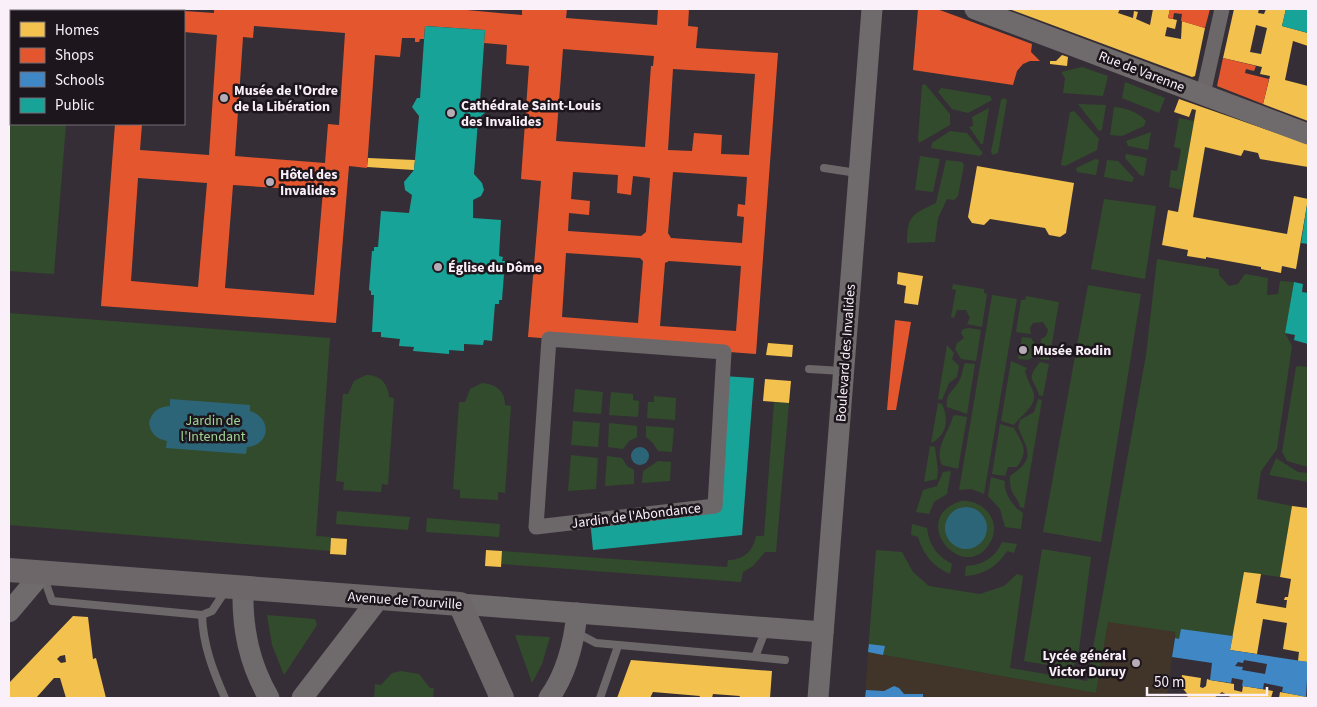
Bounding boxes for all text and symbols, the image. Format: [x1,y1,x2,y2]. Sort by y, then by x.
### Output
legend [10,10,185,125]
text: Homes [55,20,99,41]
text: Shops [55,45,94,66]
street label: Rue de Varenne [1096,46,1188,98]
text: Schools [55,70,104,91]
place label: Musée de l'Ordre de la Libération [234,81,338,117]
marker: Musée de l'Ordre de la Libération [218,92,230,104]
text: Public [55,95,94,116]
place label: Cathédrale Saint-Louis des Invalides [461,96,601,132]
marker: Cathédrale Saint-Louis des Invalides [445,107,457,119]
place label: Hôtel des Invalides [280,165,337,201]
marker: Hôtel des Invalides [264,176,276,188]
place label: Église du Dôme [448,258,542,278]
marker: Église du Dôme [432,261,444,273]
street label: Boulevard des Invalides [831,283,861,423]
place label: Musée Rodin [1033,341,1111,361]
marker: Musée Rodin [1017,344,1029,356]
park label: Jardin de l'Intendant [181,411,246,447]
street label: Jardin de l'Abondance [570,498,702,534]
street label: Avenue de Tourville [347,587,463,615]
place label: Lycée général Victor Duruy [1043,646,1127,682]
marker: Lycée général Victor Duruy [1130,657,1142,669]
scale bar [1147,664,1267,696]
text: 50 m [1154,672,1184,693]

